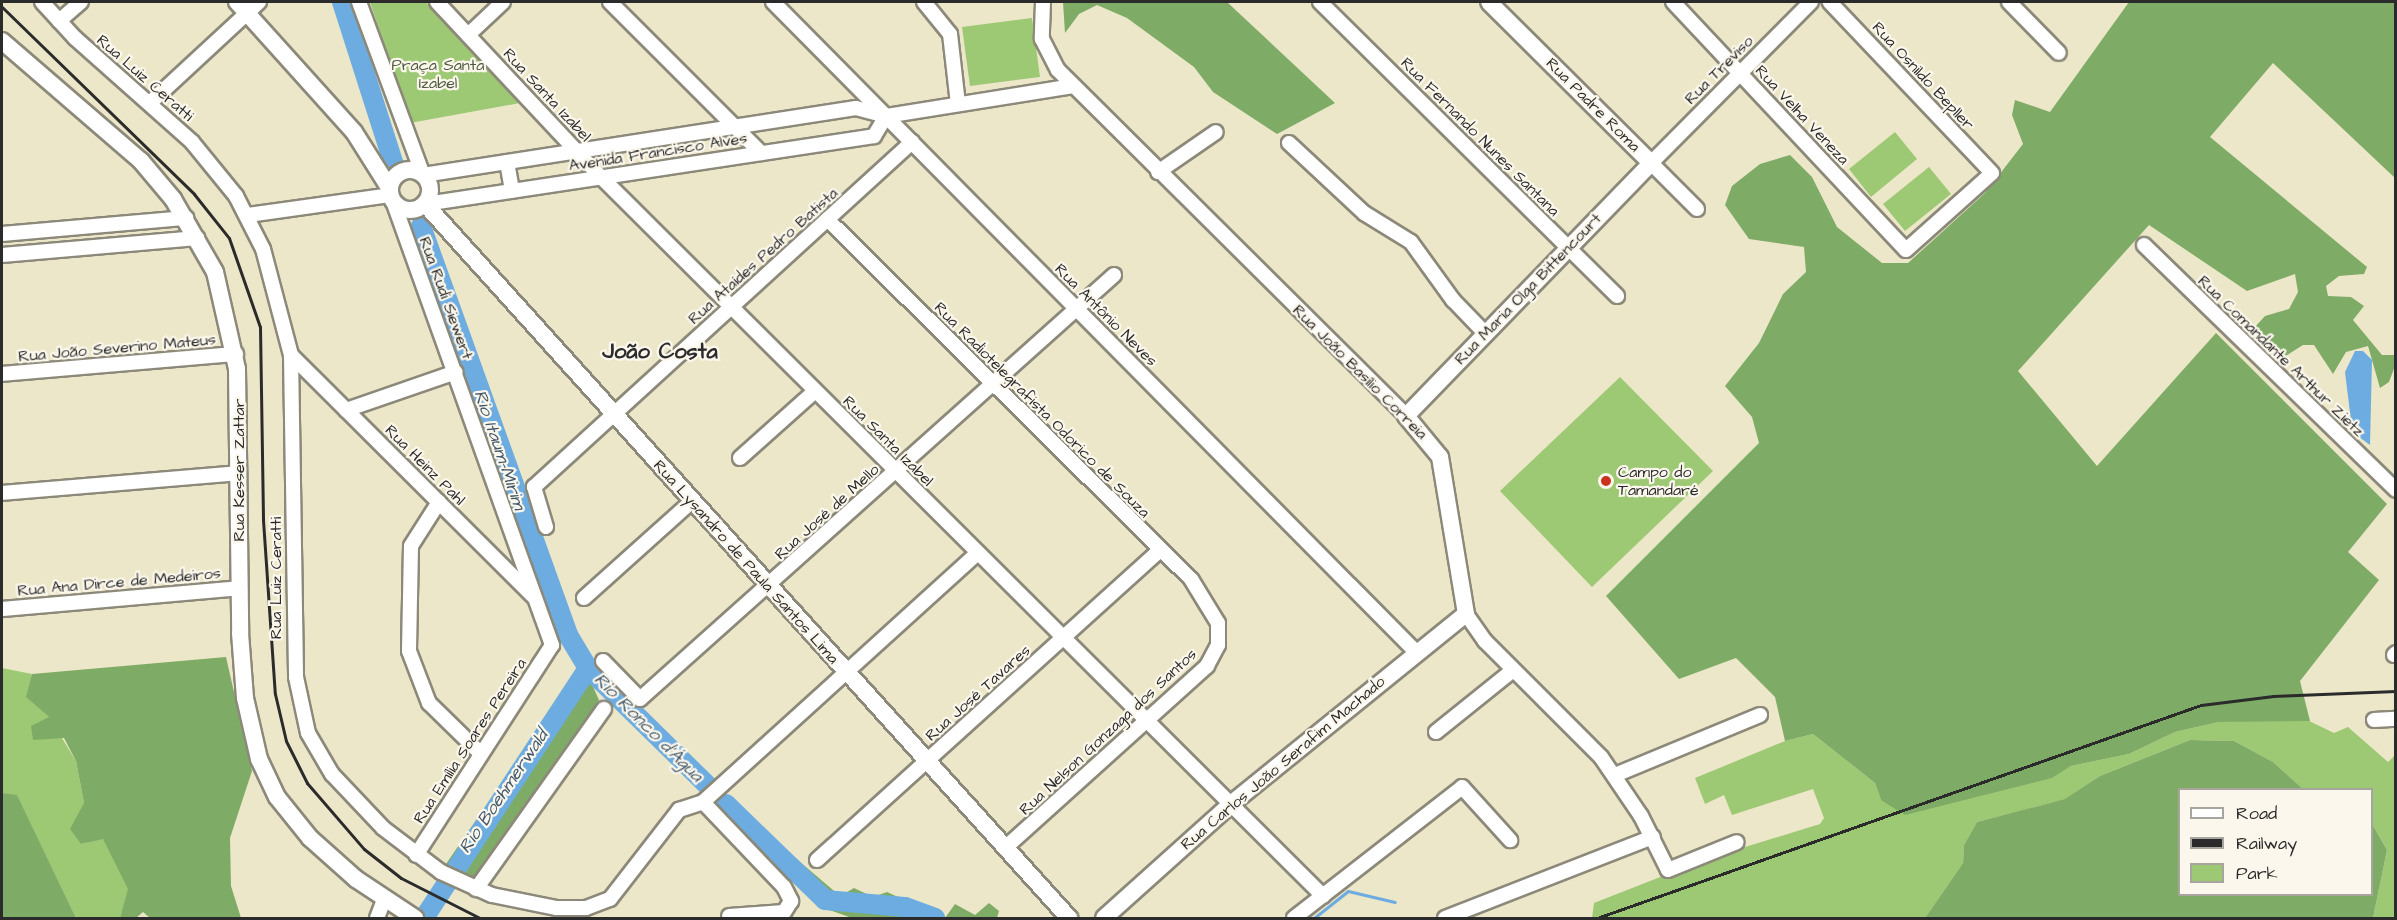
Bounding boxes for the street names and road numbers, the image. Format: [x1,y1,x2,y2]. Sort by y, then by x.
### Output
street label: Rua Osnildo Bepller [1868,18,1978,134]
street label: Rua Luiz Ceratti [93,31,197,125]
street label: Rua Treviso [1681,32,1757,108]
street label: Rua Santa Izabel [499,45,595,145]
street label: Rua Fernando Nunes Santana [1397,54,1563,220]
street label: Rua Padre Roma [1542,54,1644,156]
street label: Rua Velha Veneza [1751,61,1853,169]
street label: Avenida Francisco Alves [567,128,749,176]
street label: Rua Ataídes Pedro Batista [684,184,842,328]
street label: Rua Maria Olga Bittencourt [1451,209,1605,369]
street label: Rua Rudi Siewert [415,234,477,362]
street label: Rua Antônio Neves [1051,260,1161,370]
street label: Rua Comandante Arthur Zietz [2194,271,2368,441]
street label: Rua Radiotelegrafista Odorico de Souza [930,298,1154,522]
street label: Rua João Basílio Correia [1289,301,1431,443]
street label: Rua João Severino Mateus [17,330,217,366]
street label: Rua Santa Izabel [839,392,937,490]
street label: Rua Kesser Zattar [229,399,249,541]
street label: Rua Heinz Pahl [381,421,469,509]
street label: Rua Lysandro de Paula Santos Lima [649,456,843,668]
street label: Rua José de Mello [771,460,883,564]
street label: Rua Luiz Ceratti [266,517,286,639]
street label: Rua Ana Dirce de Medeiros [17,564,221,600]
street label: Rua José Tavares [922,641,1034,745]
street label: Rua Nelson Gonzaga dos Santos [1015,645,1201,819]
street label: Rua Emília Soares Pereira [409,655,531,827]
street label: Rua Carlos João Serafim Machado [1177,672,1389,854]

